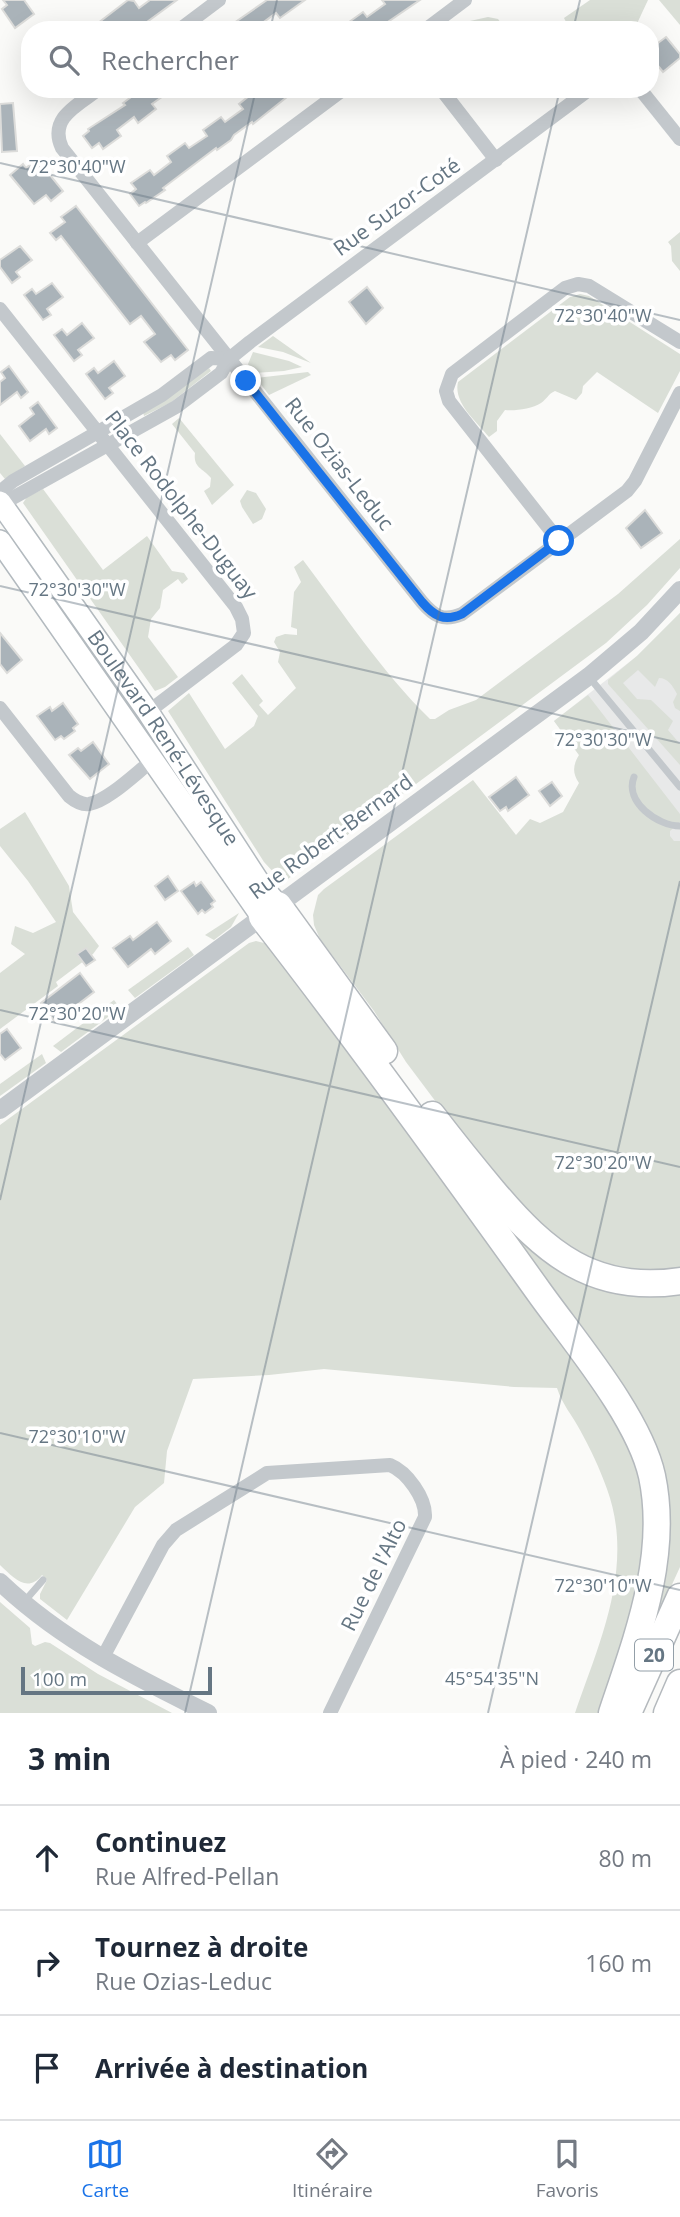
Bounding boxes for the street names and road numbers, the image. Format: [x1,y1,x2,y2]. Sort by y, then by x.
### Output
street label: Rue Suzor-Coté [327,151,465,262]
street label: Rue Ozias-Leduc [279,391,401,536]
street label: Place Rodolphe-Duguay [99,404,265,605]
street label: Boulevard René-Lévesque [82,624,246,851]
street label: Rue Robert-Bernard [243,767,418,905]
street label: Rue de l'Alto [334,1514,412,1635]
road number: 20 [635,1639,673,1670]

